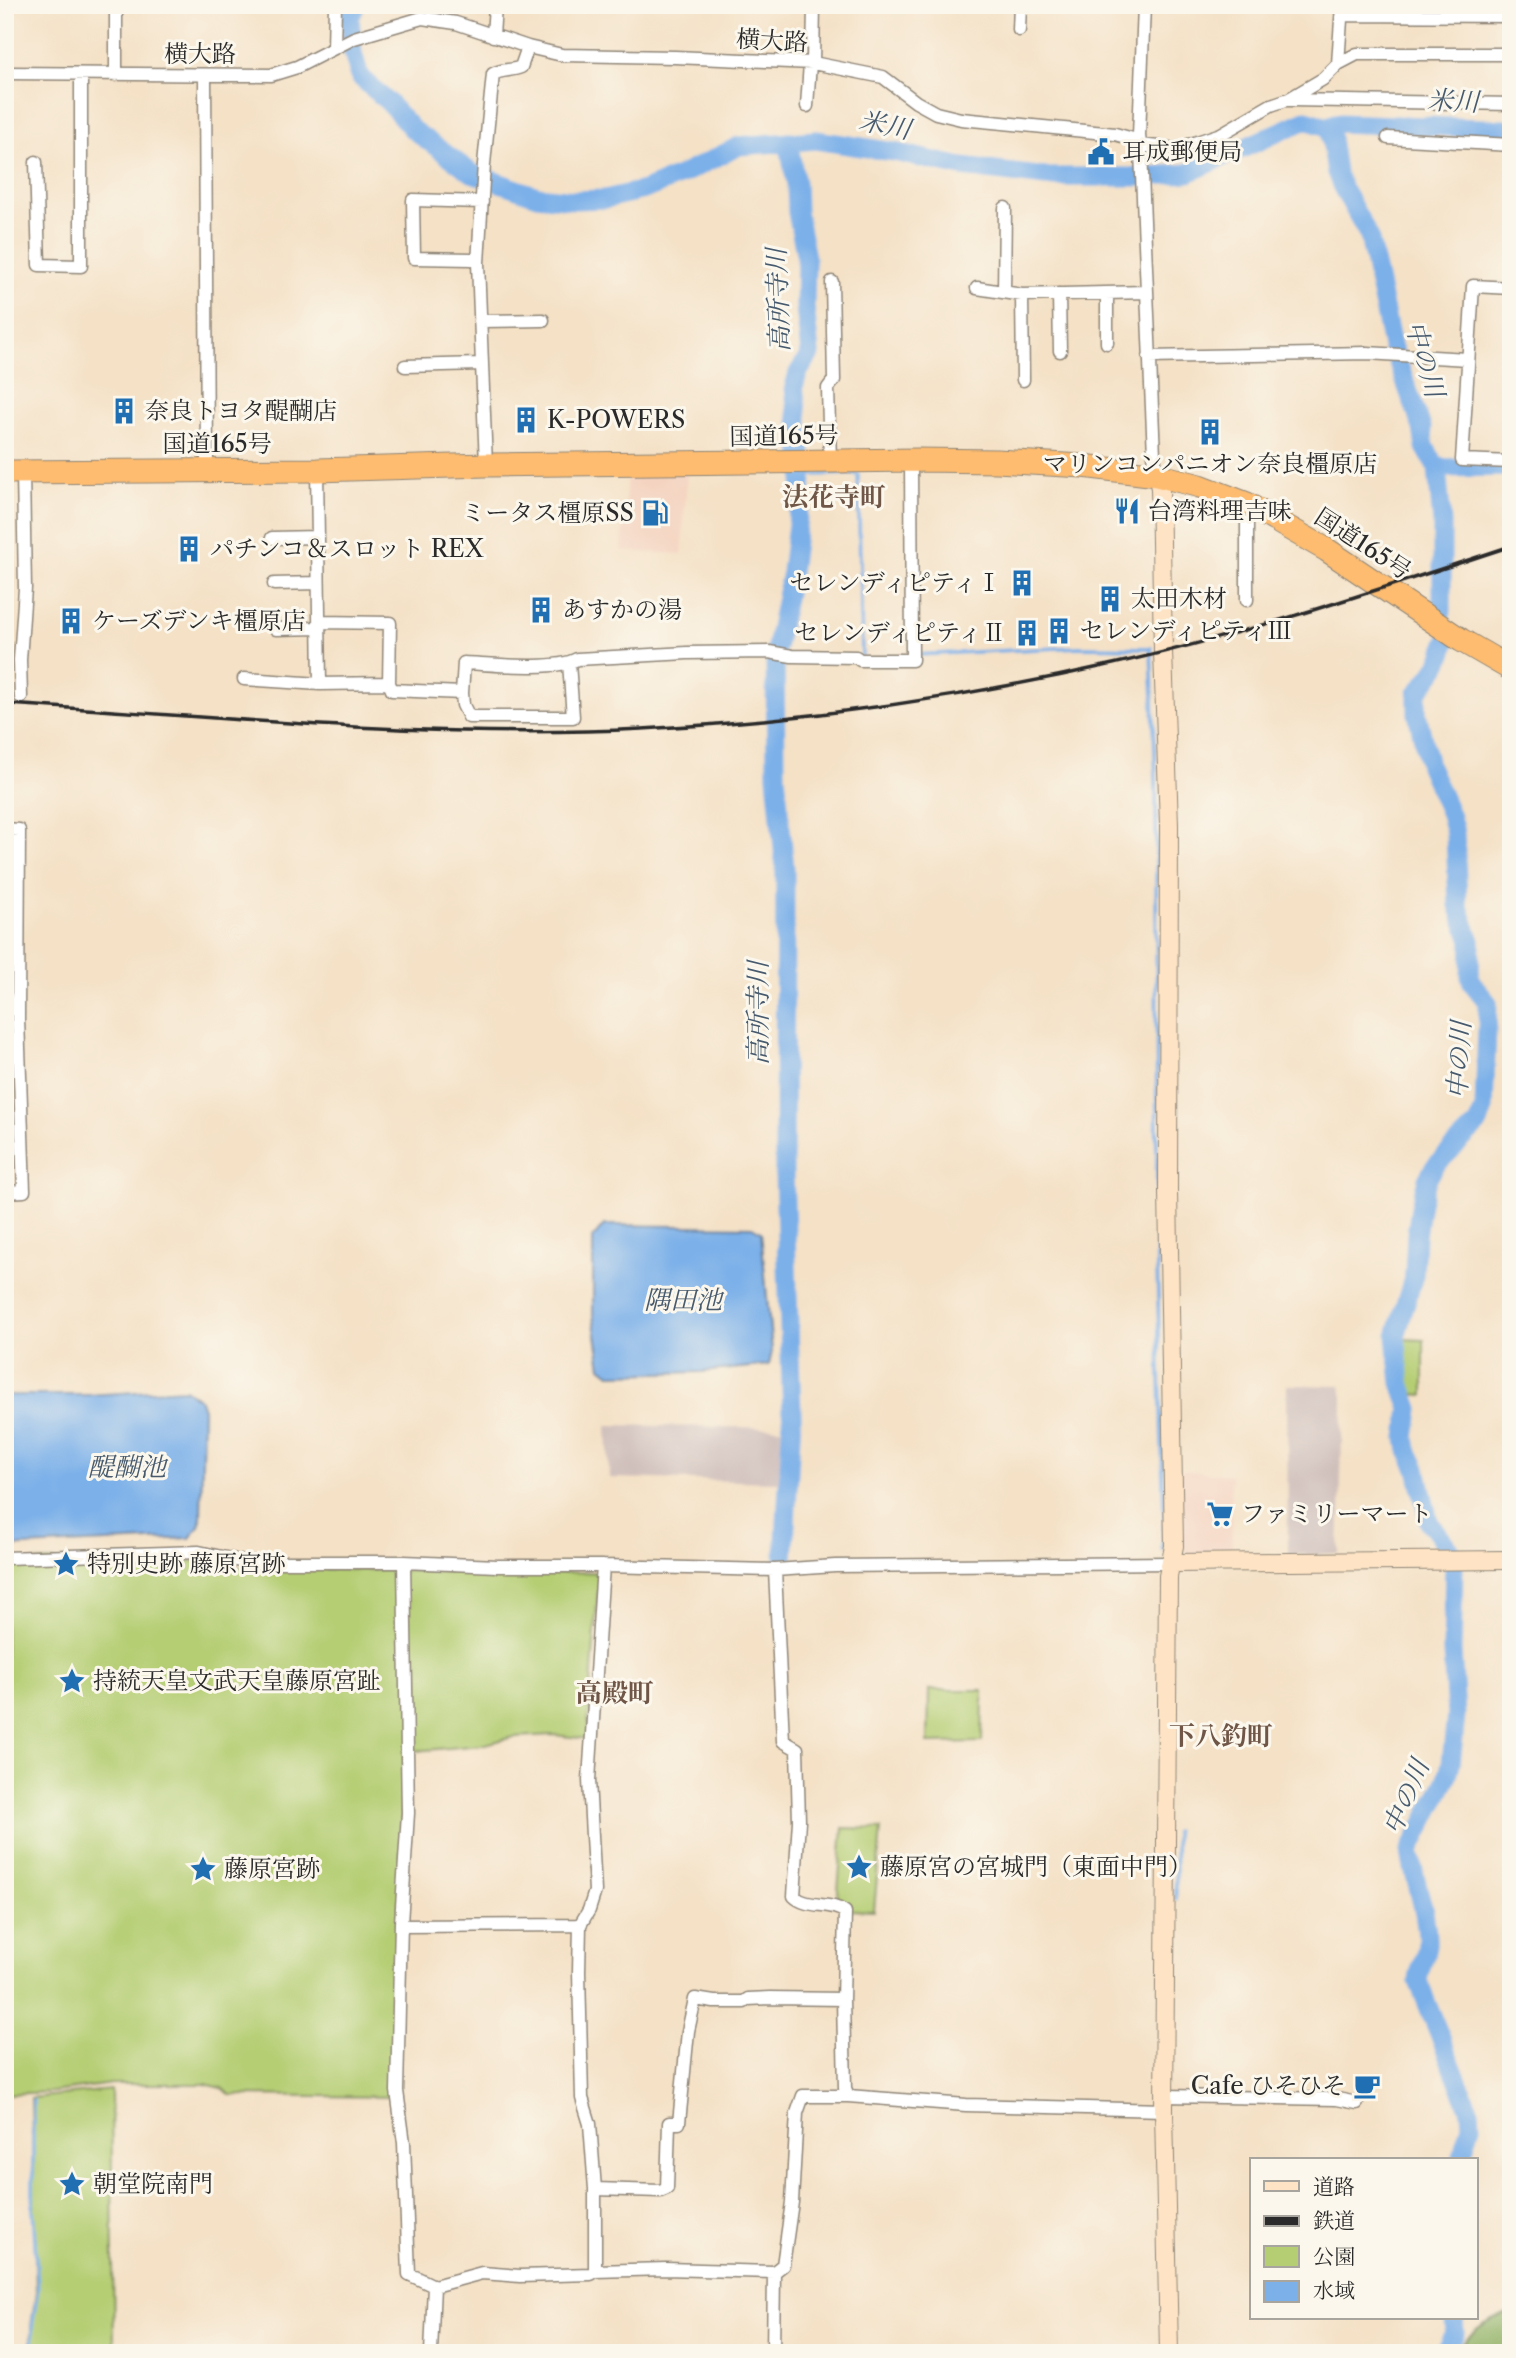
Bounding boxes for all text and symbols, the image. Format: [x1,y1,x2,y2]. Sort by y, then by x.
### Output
street label: 横大路 [735,24,809,57]
street label: 横大路 [164,39,236,68]
water label: 米川 [1426,84,1483,118]
water label: 米川 [856,104,917,146]
public building icon: 耳成郵便局 [1086,137,1116,167]
place label: 耳成郵便局 [1122,137,1242,166]
water label: 高所寺川 [760,244,796,353]
water label: 中の川 [1399,317,1452,404]
building icon: 奈良トヨタ醍醐店 [109,396,139,426]
place label: 奈良トヨタ醍醐店 [145,396,337,425]
building icon: K-POWERS [511,405,541,435]
place label: K-POWERS [547,405,685,434]
building icon: マリンコンパニオン奈良橿原店 [1195,417,1225,447]
street label: 国道165号 [729,420,839,451]
street label: 国道165号 [162,429,272,458]
place label: マリンコンパニオン奈良橿原店 [1043,449,1377,478]
district label: 法花寺町 [782,481,886,513]
restaurant icon: 台湾料理吉味 [1112,496,1142,526]
place label: 台湾料理吉味 [1148,496,1292,525]
place label: ミータス橿原SS [461,498,634,527]
fuel station icon: ミータス橿原SS [640,498,670,528]
street label: 国道165号 [1310,502,1417,585]
building icon: パチンコ＆スロット REX [174,534,204,564]
place label: パチンコ＆スロット REX [210,534,484,563]
place label: セレンディピティⅠ [789,568,1001,597]
building icon: セレンディピティⅠ [1007,568,1037,598]
building icon: 太田木材 [1095,584,1125,614]
place label: 太田木材 [1131,584,1227,613]
building icon: あすかの湯 [526,595,556,625]
place label: あすかの湯 [562,595,682,624]
building icon: ケーズデンキ橿原店 [56,606,86,636]
place label: ケーズデンキ橿原店 [92,606,306,635]
building icon: セレンディピティⅢ [1044,616,1074,646]
place label: セレンディピティⅢ [1080,616,1292,645]
place label: セレンディピティⅡ [794,618,1006,647]
building icon: セレンディピティⅡ [1012,618,1042,648]
water label: 高所寺川 [742,958,774,1065]
water label: 中の川 [1441,1017,1477,1100]
water label: 隅田池 [644,1284,725,1316]
water label: 醍醐池 [88,1451,169,1483]
supermarket icon: ファミリーマート [1205,1499,1235,1529]
place label: ファミリーマート [1241,1499,1433,1528]
place icon: 特別史跡 藤原宮跡 [51,1549,81,1579]
place label: 特別史跡 藤原宮跡 [87,1549,285,1578]
place icon: 持統天皇文武天皇藤原宮趾 [57,1666,87,1696]
place label: 持統天皇文武天皇藤原宮趾 [93,1666,381,1695]
district label: 高殿町 [576,1677,654,1709]
district label: 下八釣町 [1169,1720,1273,1752]
water label: 中の川 [1376,1752,1437,1839]
place icon: 藤原宮の宮城門（東面中門） [844,1852,874,1882]
place label: 藤原宮の宮城門（東面中門） [880,1852,1192,1881]
place icon: 藤原宮跡 [188,1854,218,1884]
place label: 藤原宮跡 [224,1854,320,1883]
place label: Cafe ひそひそ [1191,2071,1346,2100]
cafe icon: Cafe ひそひそ [1352,2071,1382,2101]
legend [1250,2158,1478,2320]
place icon: 朝堂院南門 [57,2169,87,2199]
place label: 朝堂院南門 [93,2169,213,2198]
text: 道路 [1313,2174,1355,2199]
text: 鉄道 [1313,2208,1355,2233]
text: 公園 [1313,2244,1355,2269]
text: 水域 [1313,2278,1355,2303]

